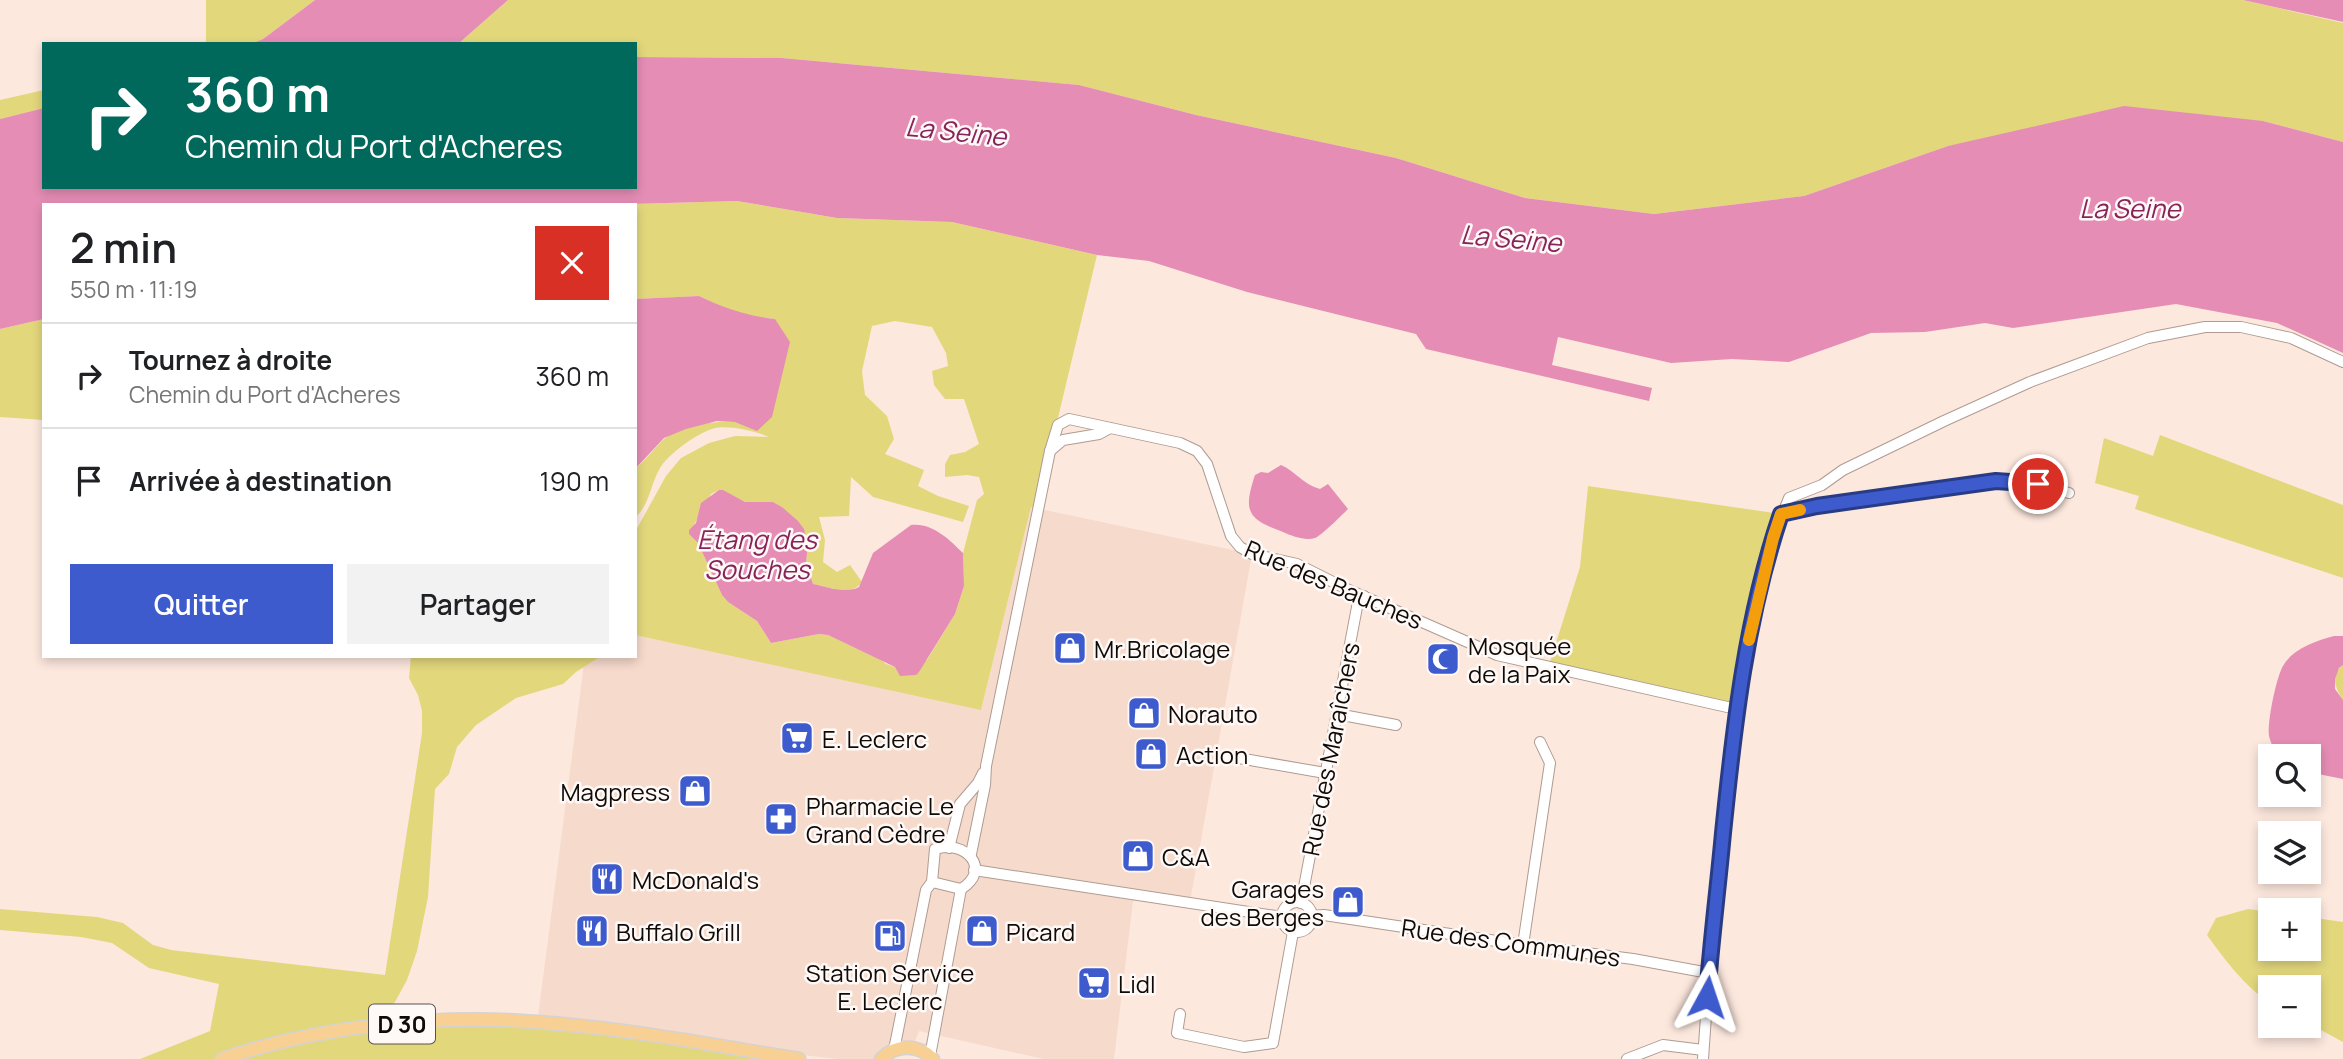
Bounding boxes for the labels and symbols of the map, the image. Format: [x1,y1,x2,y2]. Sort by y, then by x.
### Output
water label: La Seine [904,108,1010,154]
water label: La Seine [2080,190,2182,226]
water label: La Seine [1459,216,1565,260]
pin [2008,454,2068,514]
water label: Étang des Souches [697,521,819,587]
street label: Rue des Bauches [1240,532,1428,636]
shop icon: Mr.Bricolage [1051,629,1089,667]
place label: Mosquée de la Paix [1468,629,1571,690]
place label: Mr.Bricolage [1094,632,1230,665]
street label: Rue des Maraîchers [1293,639,1367,859]
mosque icon: Mosquée de la Paix [1424,640,1462,678]
shop icon: Norauto [1125,694,1163,732]
place label: Norauto [1168,697,1258,730]
supermarket icon: E. Leclerc [778,719,816,757]
place label: E. Leclerc [822,722,927,755]
shop icon: Action [1132,735,1170,773]
place label: Action [1176,738,1248,771]
shop icon: Magpress [676,772,714,810]
place label: Magpress [560,775,670,808]
place label: Pharmacie Le Grand Cèdre [806,789,954,850]
pharmacy icon: Pharmacie Le Grand Cèdre [762,800,800,838]
shop icon: C&A [1119,837,1157,875]
place label: C&A [1162,840,1210,873]
restaurant icon: McDonald's [588,860,626,898]
place label: McDonald's [632,863,759,896]
place label: Garages des Berges [1201,872,1324,933]
shop icon: Garages des Berges [1329,883,1367,921]
street label: Rue des Communes [1399,910,1623,974]
restaurant icon: Buffalo Grill [573,912,611,950]
shop icon: Picard [963,912,1001,950]
place label: Buffalo Grill [616,915,741,948]
place label: Picard [1006,915,1075,948]
fuel station icon: Station Service E. Leclerc [871,917,909,955]
place label: Station Service E. Leclerc [806,956,974,1017]
position arrow [1670,960,1744,1034]
supermarket icon: Lidl [1075,964,1113,1002]
place label: Lidl [1118,967,1156,1000]
road number: D 30 [369,1004,435,1044]

